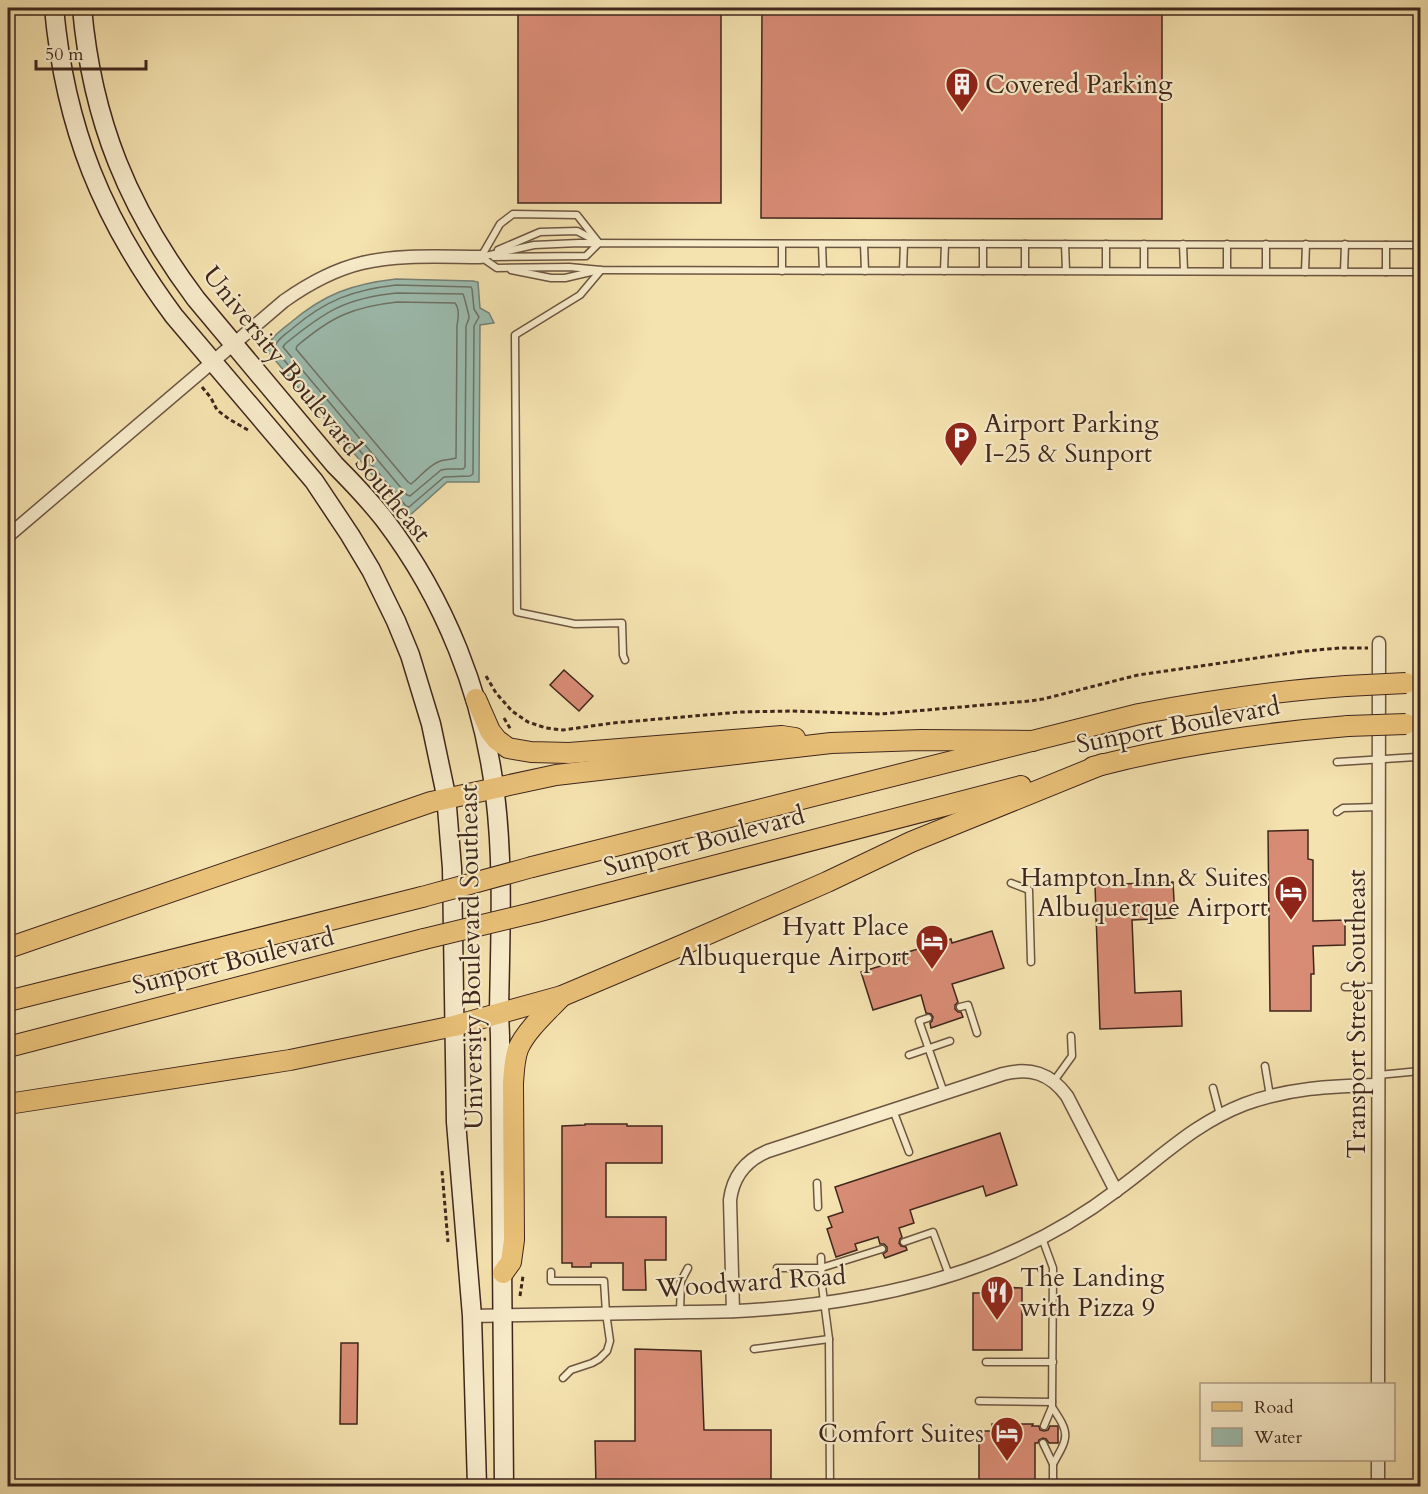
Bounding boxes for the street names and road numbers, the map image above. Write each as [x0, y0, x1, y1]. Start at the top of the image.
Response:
street label: University Boulevard Southeast [195, 259, 439, 549]
street label: Sunport Boulevard [1073, 688, 1283, 762]
street label: University Boulevard Southeast [450, 784, 492, 1130]
street label: Sunport Boulevard [600, 797, 809, 885]
street label: Transport Street Southeast [1339, 869, 1374, 1159]
street label: Sunport Boulevard [128, 919, 338, 1003]
street label: Woodward Road [654, 1258, 847, 1306]

